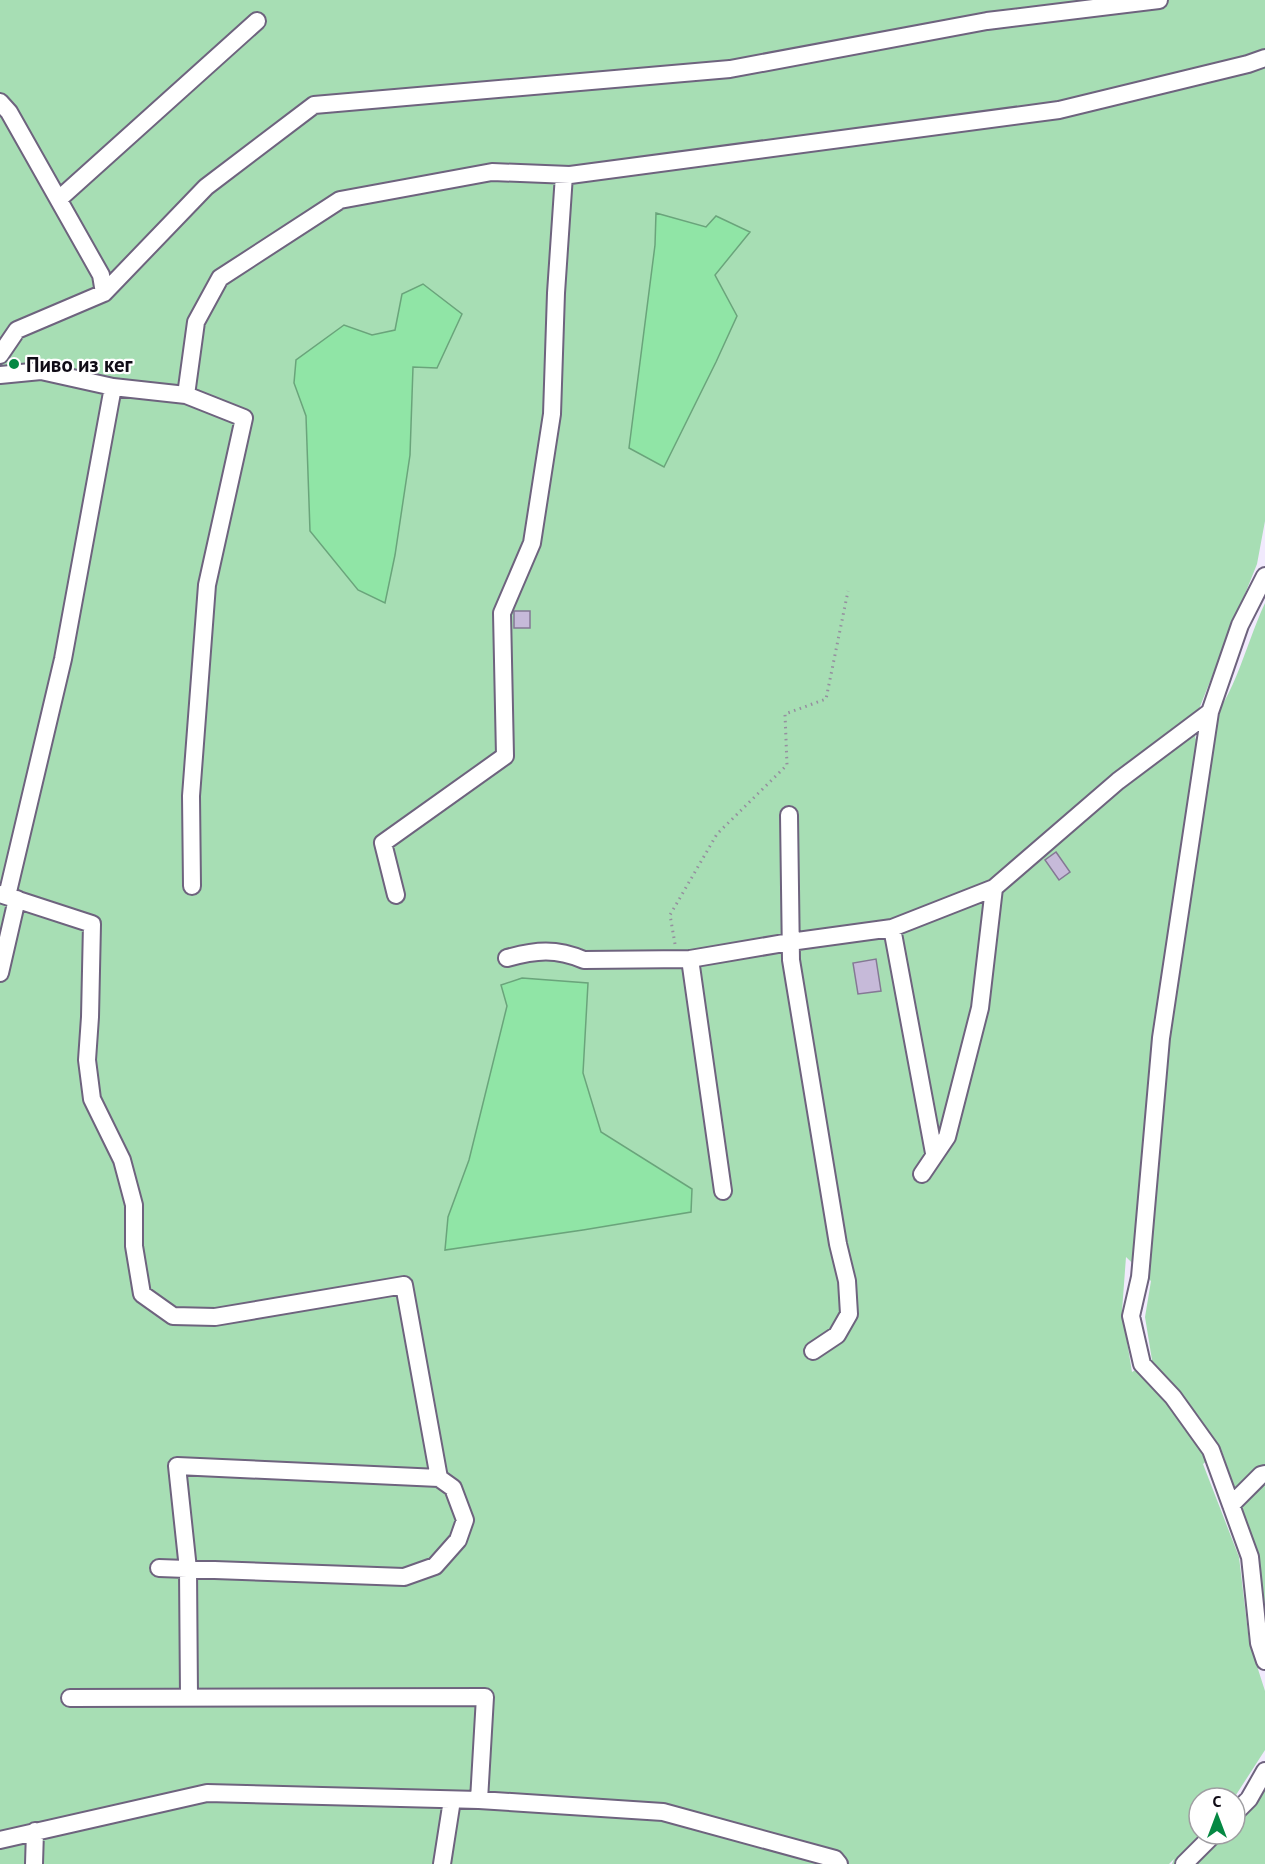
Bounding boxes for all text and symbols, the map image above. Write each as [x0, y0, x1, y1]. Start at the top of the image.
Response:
place label: Пиво из кег [26, 351, 133, 378]
marker: Пиво из кег [7, 357, 21, 371]
north arrow [1187, 1786, 1247, 1846]
text: С [1213, 1791, 1222, 1811]

